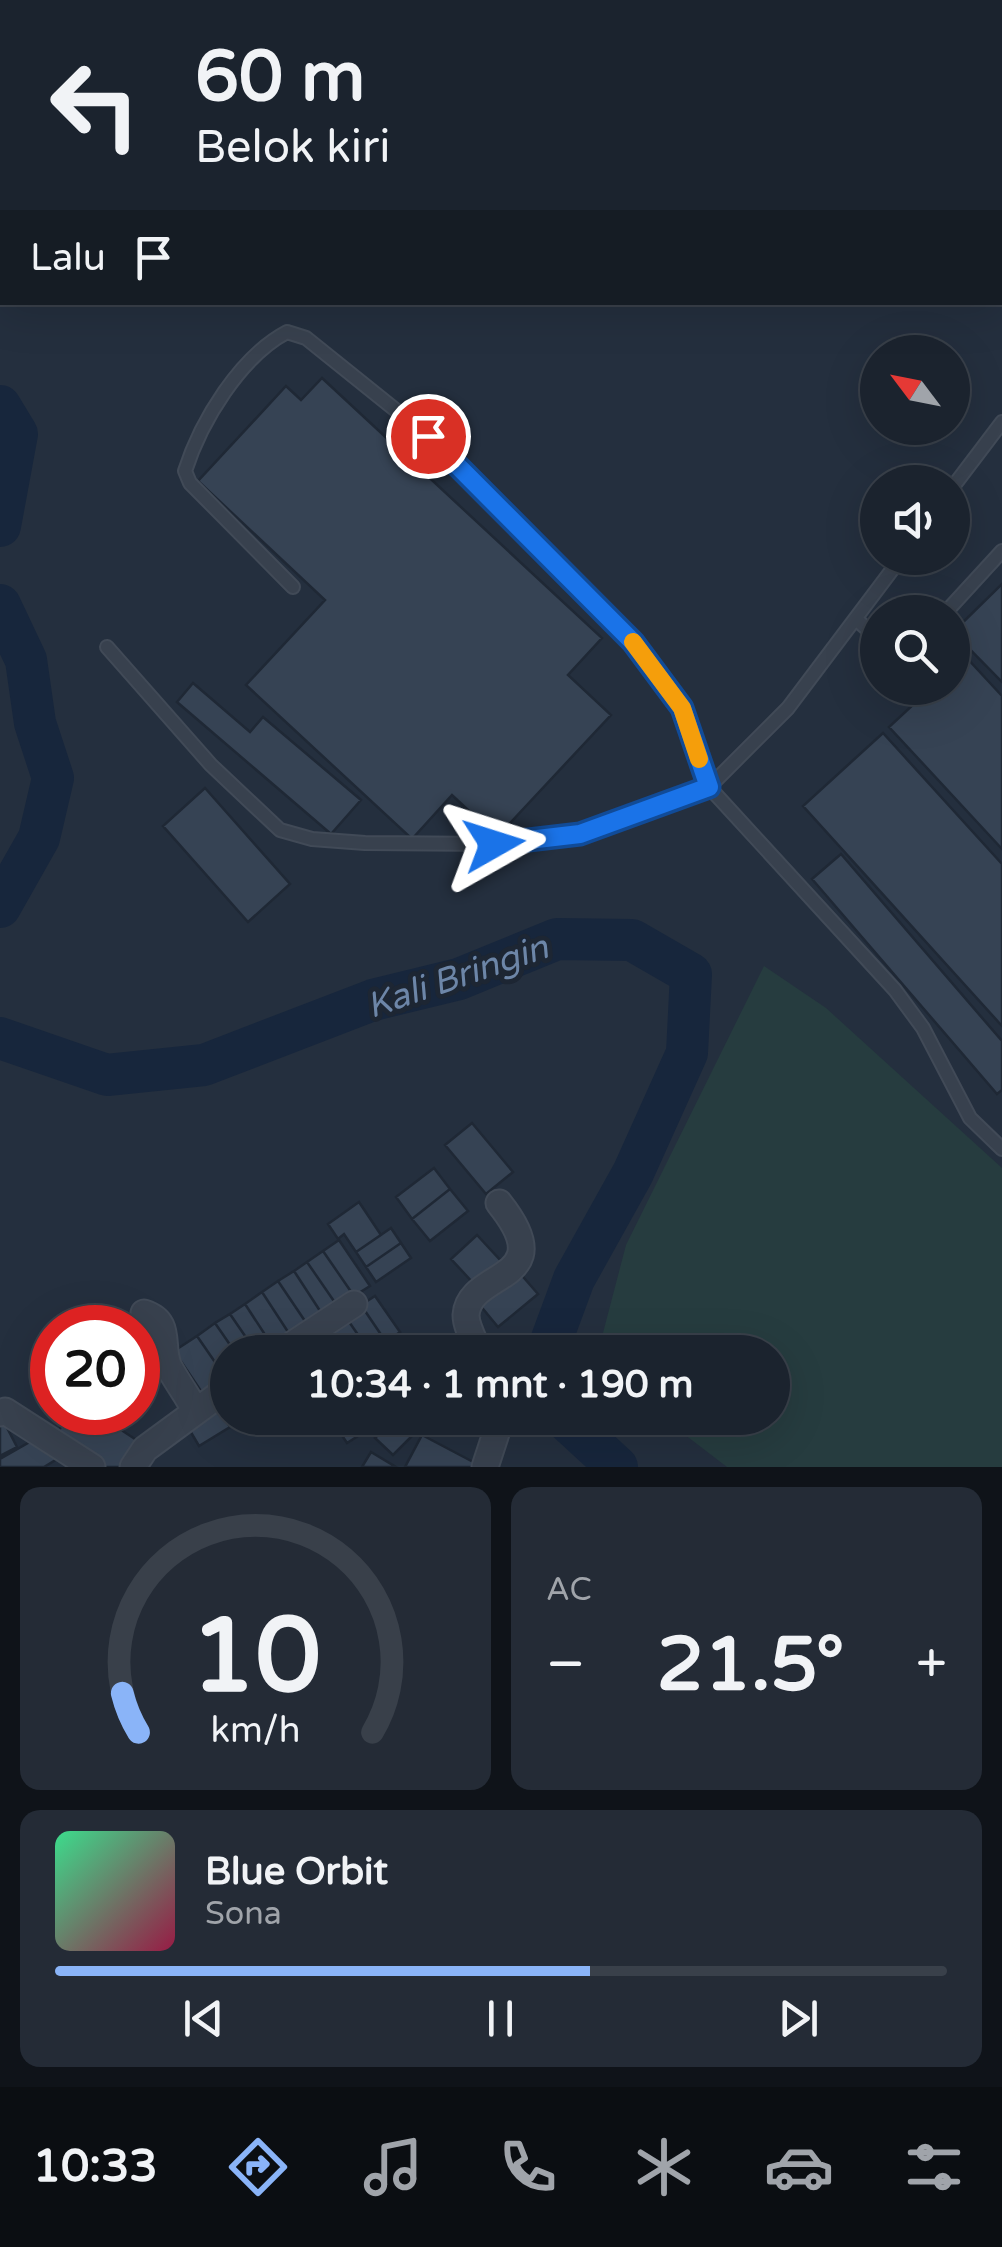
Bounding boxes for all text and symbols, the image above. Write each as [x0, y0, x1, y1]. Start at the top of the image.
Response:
text: 60 m [195, 36, 365, 120]
icon: left [30, 40, 160, 170]
text: Belok kiri [195, 121, 390, 175]
icon: arrive [126, 230, 181, 285]
text: Lalu [30, 235, 106, 281]
north arrow [860, 335, 970, 445]
map controls [860, 335, 970, 705]
pin [386, 394, 471, 479]
icon: arrive [401, 409, 456, 464]
button: sound [860, 465, 970, 575]
button: search [860, 595, 970, 705]
position arrow [442, 792, 546, 896]
water label: Kali Bringin [361, 926, 555, 1028]
speed limit sign: 20 [30, 1305, 160, 1435]
text: 10:34 · 1 mnt · 190 m [307, 1362, 693, 1408]
text: AC [546, 1571, 592, 1609]
text: 10 [190, 1595, 321, 1720]
text: 21.5° [657, 1620, 844, 1710]
text: − [546, 1632, 585, 1698]
text: + [916, 1632, 947, 1698]
text: km/h [211, 1709, 300, 1752]
text: Blue Orbit [205, 1849, 388, 1895]
text: Sona [205, 1895, 282, 1933]
icon: previous [176, 1991, 231, 2046]
icon: pause [473, 1991, 528, 2046]
icon: next [771, 1991, 826, 2046]
icon: directions [223, 2132, 293, 2202]
icon: music [358, 2132, 428, 2202]
icon: phone [493, 2132, 563, 2202]
icon: climate [629, 2132, 699, 2202]
icon: car [764, 2132, 834, 2202]
icon: filters [899, 2132, 969, 2202]
text: 10:33 [33, 2140, 157, 2194]

